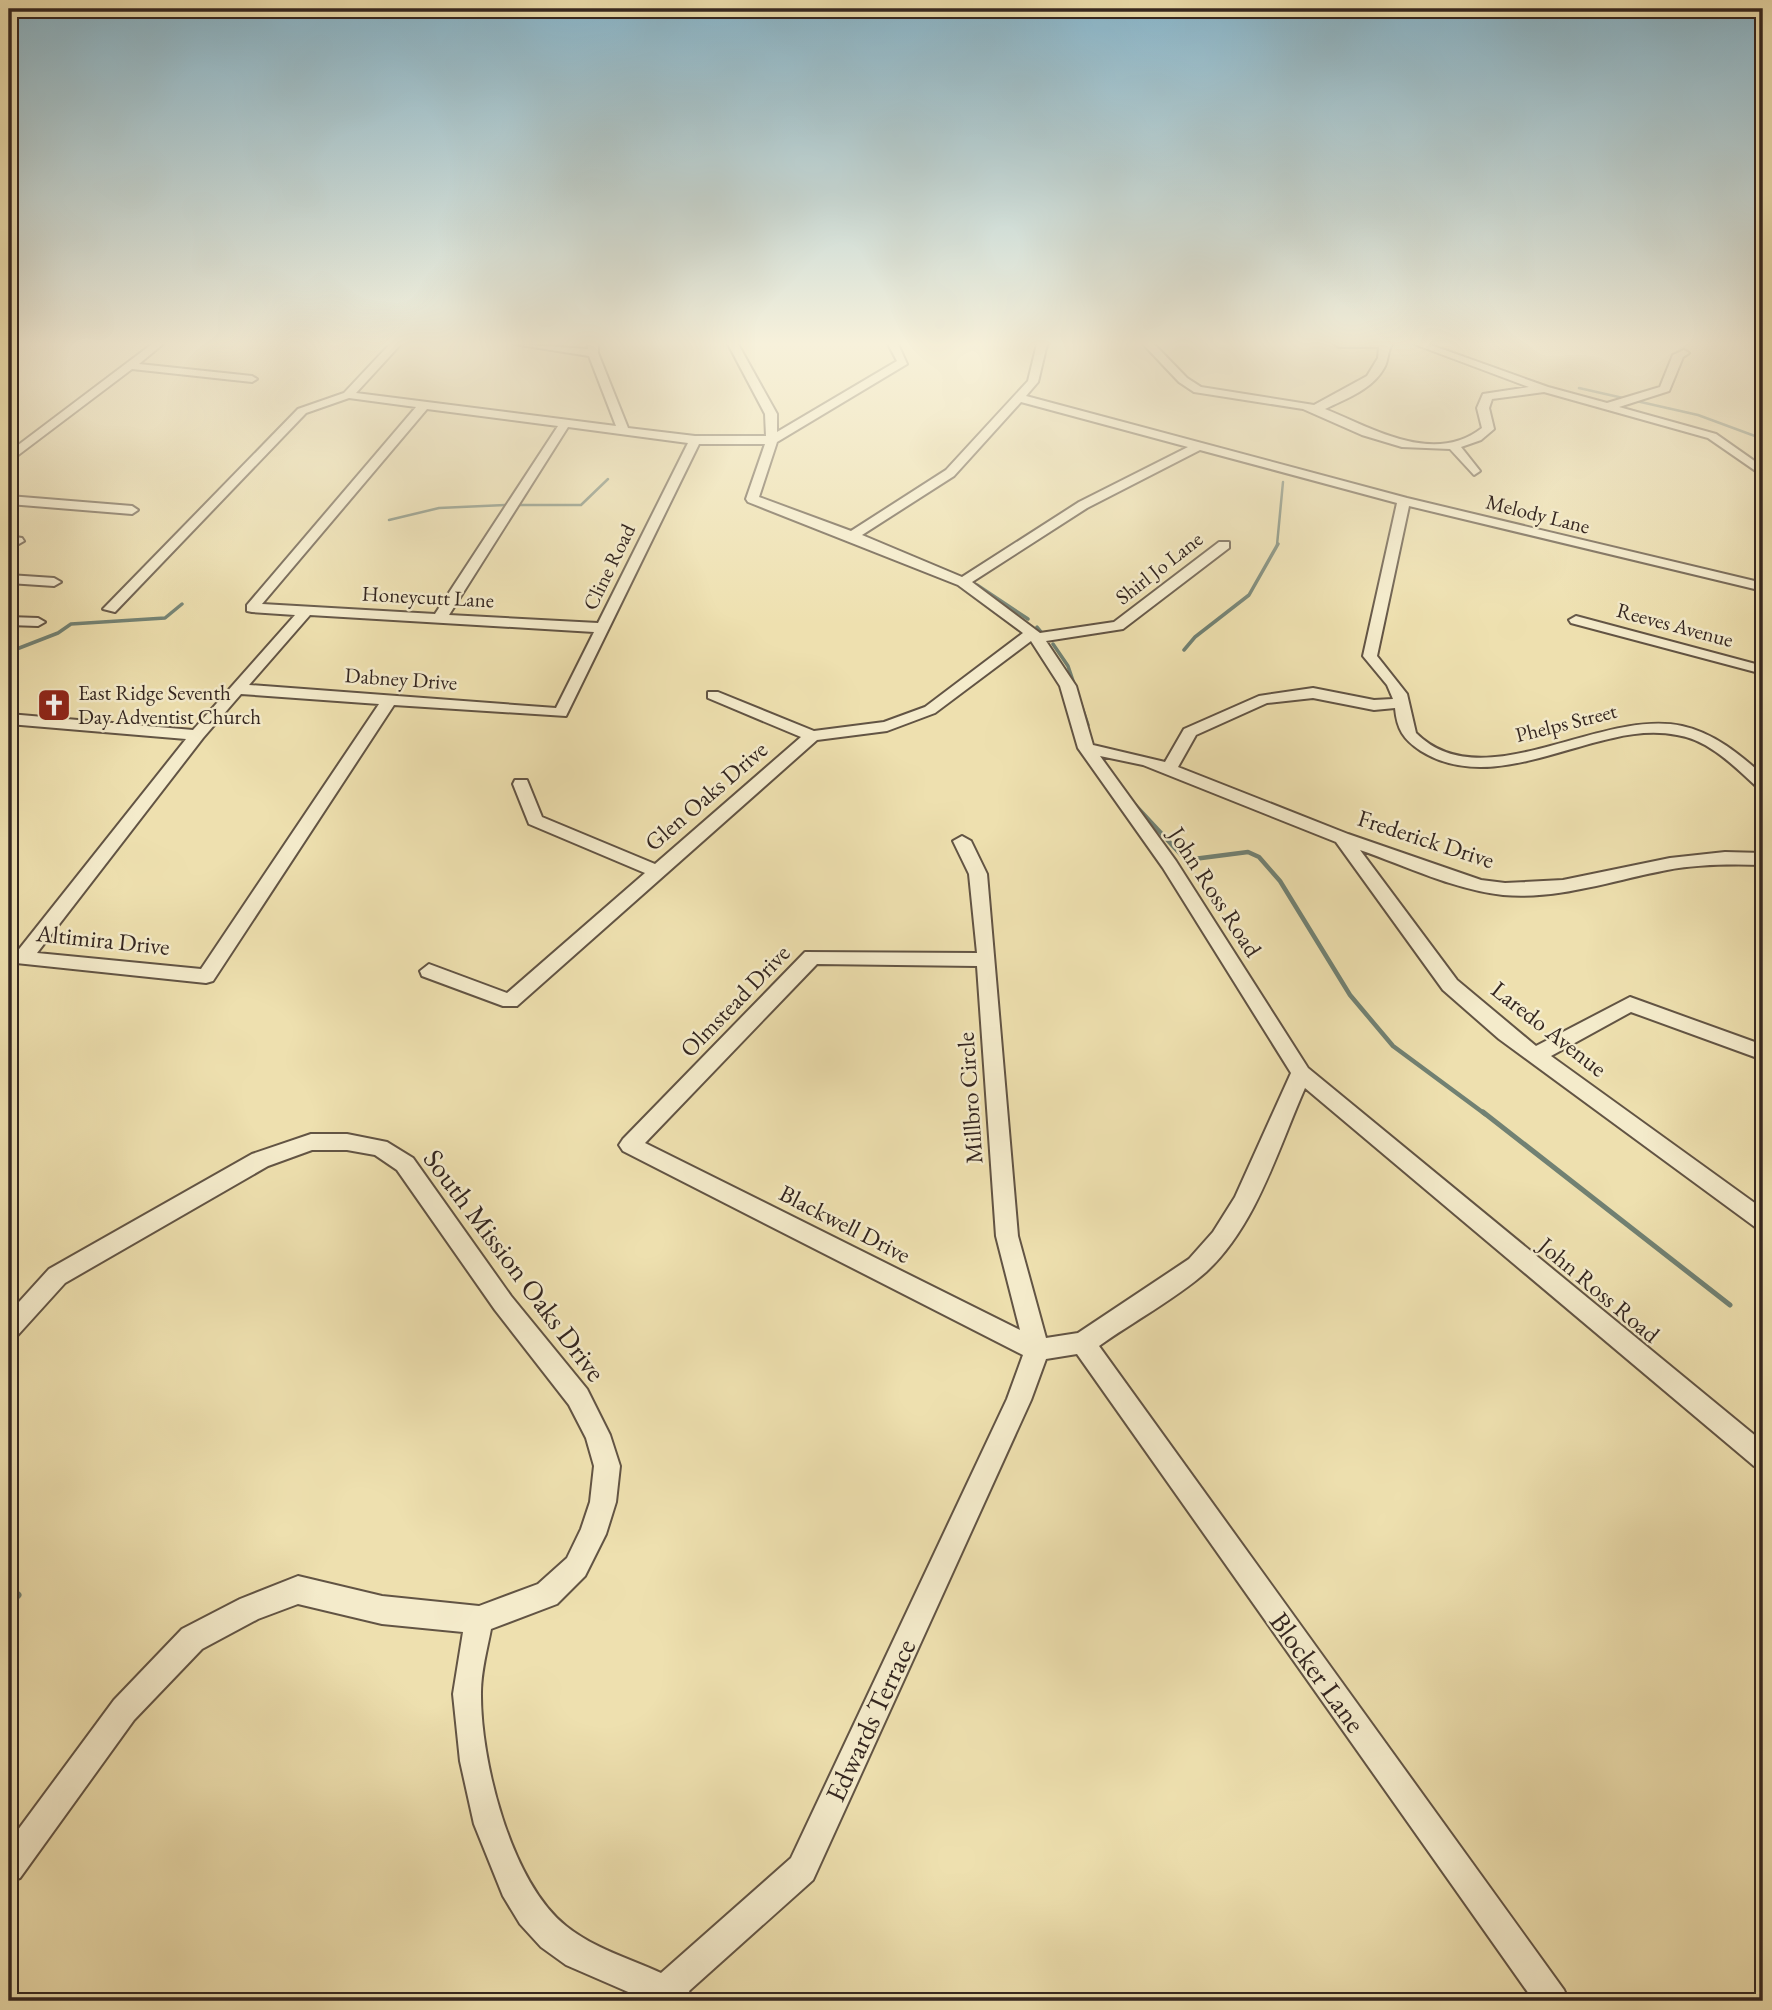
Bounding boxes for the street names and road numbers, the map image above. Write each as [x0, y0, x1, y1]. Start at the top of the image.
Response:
street label: Melody Lane [1483, 488, 1593, 539]
street label: Cline Road [576, 519, 641, 614]
street label: Shirl Jo Lane [1110, 525, 1208, 610]
street label: Honeycutt Lane [361, 580, 495, 613]
street label: Reeves Avenue [1614, 596, 1736, 653]
street label: Dabney Drive [344, 661, 458, 696]
street label: Phelps Street [1512, 697, 1620, 748]
street label: Glen Oaks Drive [638, 734, 774, 858]
street label: Frederick Drive [1354, 802, 1498, 875]
street label: John Ross Road [1161, 819, 1269, 963]
street label: Altimira Drive [34, 917, 171, 962]
street label: Olmstead Drive [673, 938, 796, 1064]
street label: Laredo Avenue [1485, 974, 1613, 1083]
street label: Millbro Circle [949, 1031, 990, 1165]
street label: South Mission Oaks Drive [416, 1142, 614, 1388]
street label: Blackwell Drive [774, 1177, 916, 1270]
street label: John Ross Road [1531, 1229, 1667, 1350]
street label: Blocker Lane [1262, 1605, 1374, 1740]
street label: Edwards Terrace [817, 1633, 923, 1807]

